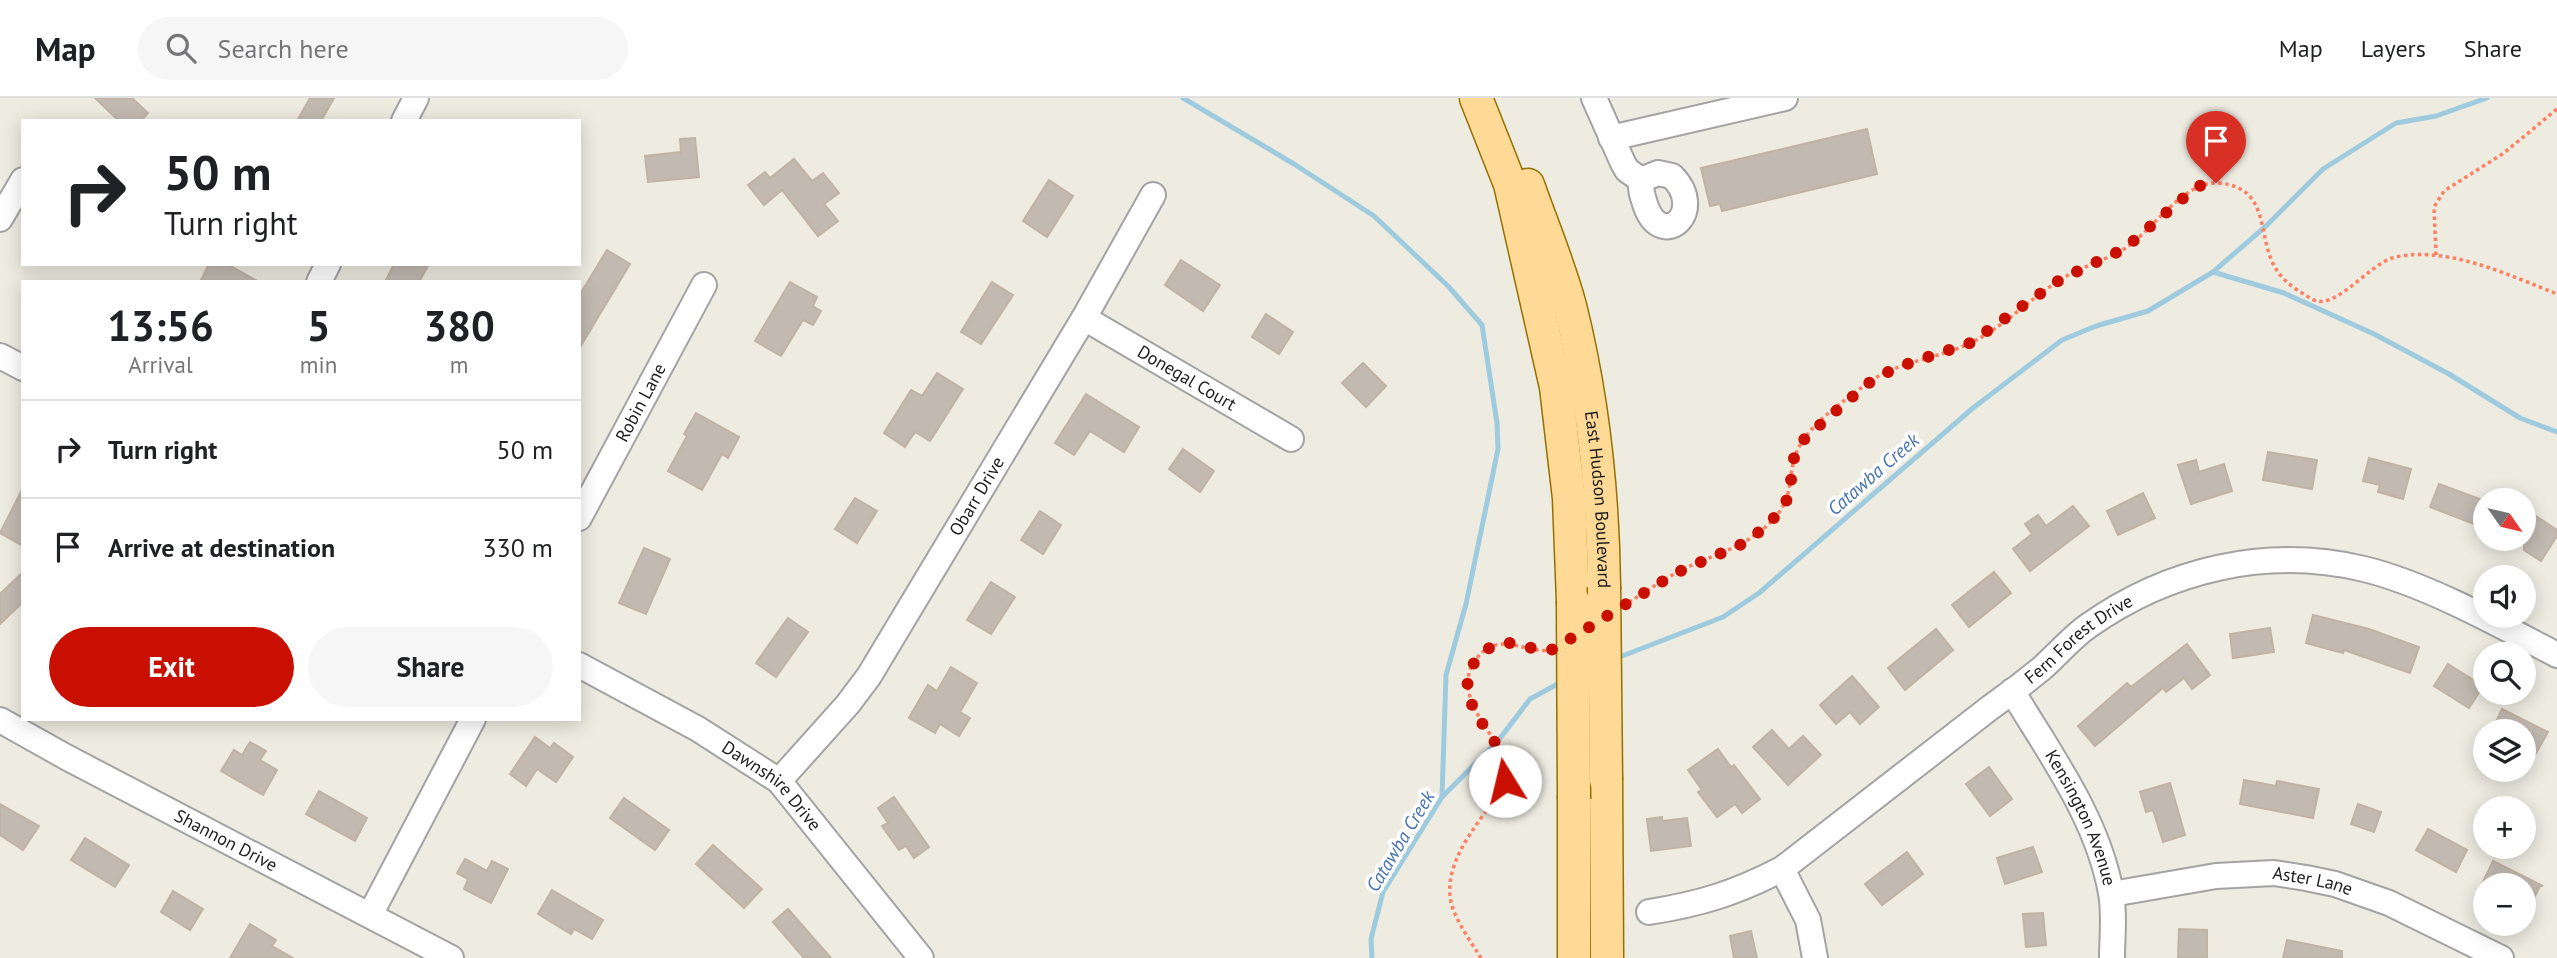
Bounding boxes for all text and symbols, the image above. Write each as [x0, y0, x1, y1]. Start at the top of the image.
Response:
search box [138, 17, 628, 80]
text: Map [35, 27, 96, 70]
icon: search [162, 29, 200, 67]
text: Search here [218, 32, 349, 65]
text: Map [2279, 33, 2323, 64]
text: Layers [2361, 33, 2426, 64]
text: Share [2464, 33, 2522, 64]
pin [2186, 111, 2246, 183]
icon: arrive [2197, 122, 2235, 160]
text: 50 m [164, 140, 271, 204]
icon: right [49, 147, 140, 238]
text: Turn right [164, 202, 298, 244]
text: 13:56 [107, 298, 214, 353]
text: 5 [307, 298, 330, 353]
text: 380 [423, 298, 495, 353]
street label: Donegal Court [1133, 340, 1241, 415]
text: Arrival [128, 350, 193, 379]
text: min [300, 350, 337, 379]
text: m [450, 350, 468, 379]
street label: Robin Lane [610, 359, 671, 446]
street label: East Hudson Boulevard [1580, 409, 1616, 588]
water label: Catawba Creek [1822, 427, 1925, 520]
icon: right [49, 430, 87, 468]
text: Turn right [108, 433, 217, 466]
text: 50 m [497, 433, 553, 466]
street label: Obarr Drive [944, 452, 1009, 540]
north arrow [2473, 488, 2536, 551]
map controls [2473, 488, 2536, 936]
icon: arrive [49, 528, 87, 566]
text: Arrive at destination [108, 531, 335, 564]
text: 330 m [482, 531, 553, 564]
button: sound [2473, 565, 2536, 628]
street label: Fern Forest Drive [2020, 589, 2136, 689]
button: Exit [49, 627, 294, 707]
button: Share [308, 627, 553, 707]
button: search [2473, 642, 2536, 705]
button: layers [2473, 719, 2536, 782]
street label: Dawnshire Drive [718, 735, 826, 835]
position arrow [1468, 744, 1542, 818]
street label: Kensington Avenue [2040, 745, 2121, 888]
water label: Catawba Creek [1361, 785, 1440, 896]
button: + [2473, 796, 2536, 859]
street label: Shannon Drive [171, 804, 281, 876]
street label: Aster Lane [2271, 861, 2356, 900]
button: − [2473, 873, 2536, 936]

